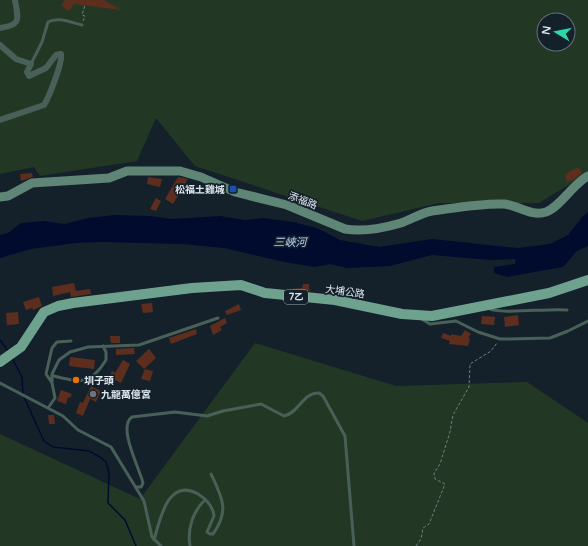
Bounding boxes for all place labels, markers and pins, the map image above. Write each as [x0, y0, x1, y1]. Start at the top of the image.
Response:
place label: 松福土雞城 [175, 184, 225, 196]
marker: 松福土雞城 [228, 184, 238, 194]
marker: 圳子頭 [71, 375, 81, 385]
place label: 圳子頭 [84, 375, 114, 387]
marker: 九龍萬億宮 [88, 389, 98, 399]
place label: 九龍萬億宮 [101, 389, 151, 401]

